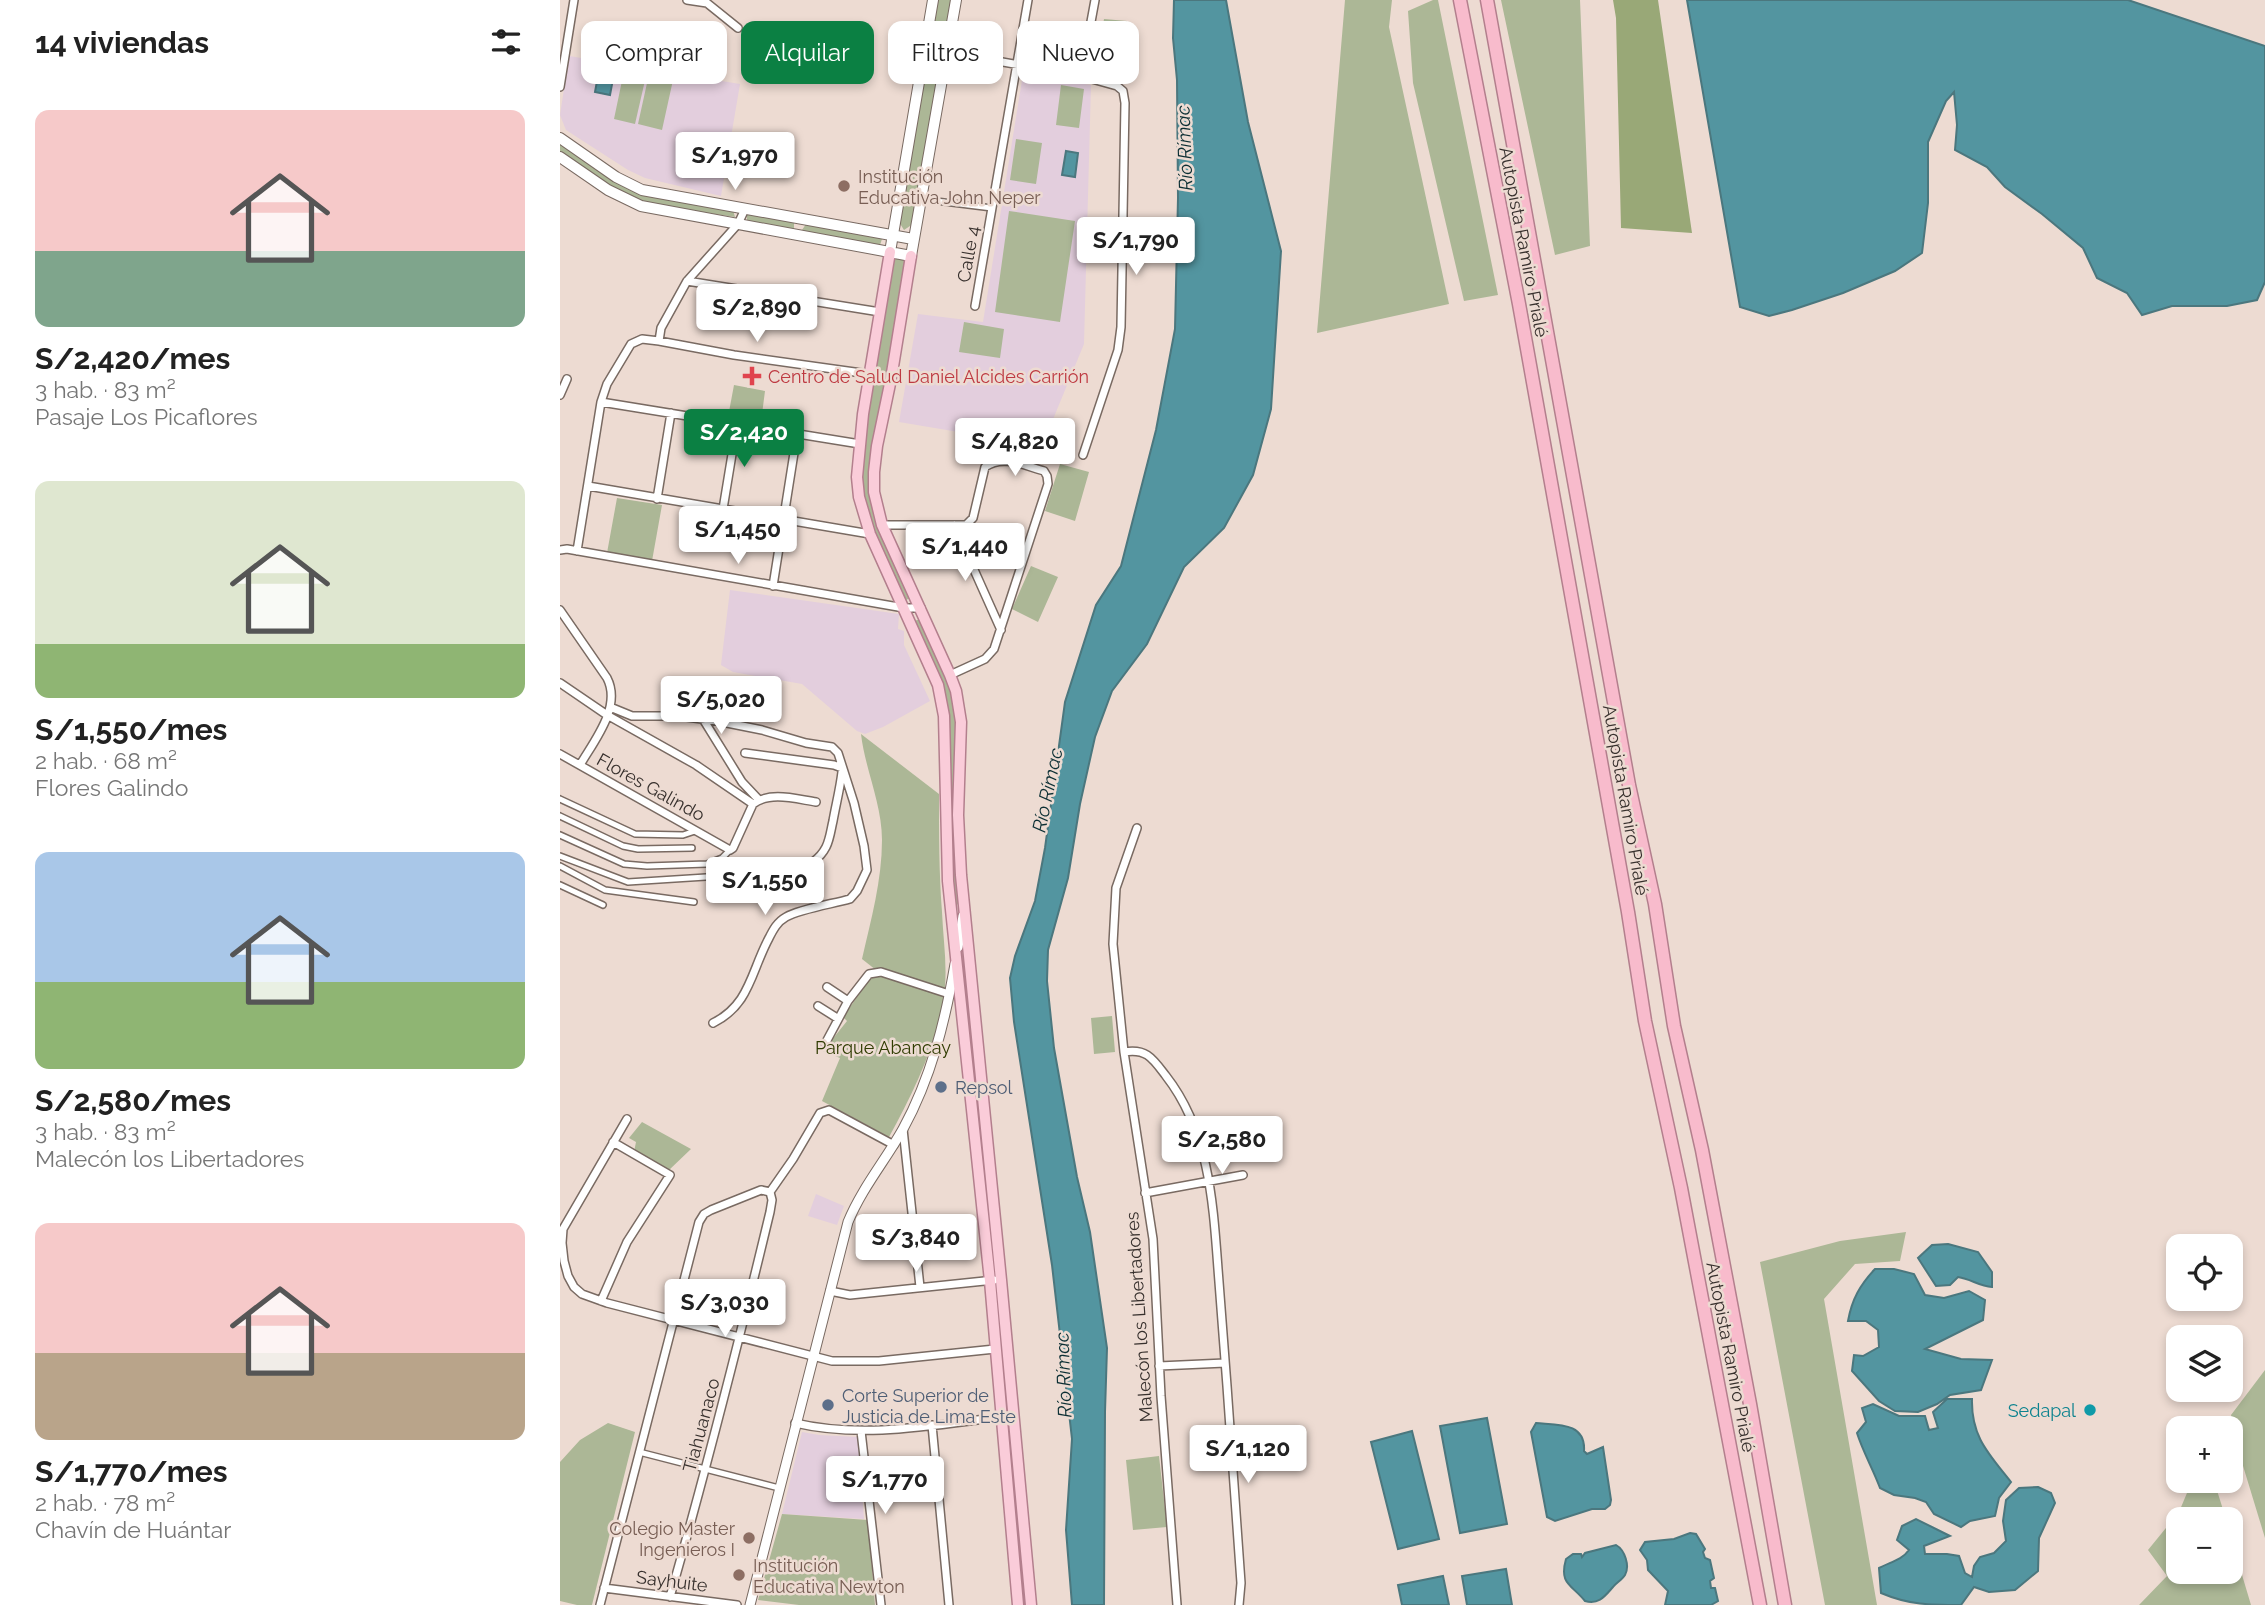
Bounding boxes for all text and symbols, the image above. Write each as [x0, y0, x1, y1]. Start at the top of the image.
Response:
chip: Comprar [581, 21, 727, 84]
chip: Alquilar [741, 21, 874, 84]
chip: Filtros [888, 21, 1003, 84]
chip: Nuevo [1017, 21, 1139, 84]
icon: filters [487, 23, 525, 61]
text: 14 viviendas [35, 25, 209, 60]
water label: Río Rímac [1172, 105, 1196, 191]
pin: S/1,970 [670, 132, 800, 192]
text: S/1,970 [692, 141, 778, 168]
street label: Autopista Ramiro Prialé [1495, 145, 1553, 339]
icon: home [217, 155, 343, 281]
place label: Institución Educativa John Neper [858, 166, 1041, 208]
marker: Institución Educativa John Neper [836, 178, 852, 194]
pin: S/1,790 [1071, 218, 1201, 277]
street label: Calle 4 [953, 224, 983, 284]
text: S/1,790 [1093, 226, 1179, 253]
pin: S/2,890 [692, 284, 822, 344]
text: S/2,890 [712, 293, 802, 320]
text: S/2,420/mes [35, 341, 230, 376]
marker: Centro de Salud Daniel Alcides Carrión [742, 366, 762, 386]
place label: Centro de Salud Daniel Alcides Carrión [768, 366, 1089, 387]
text: 3 hab. · 83 m² [35, 376, 176, 403]
text: Pasaje Los Picaflores [35, 403, 258, 430]
pin: S/2,420 [679, 410, 809, 469]
text: S/2,420 [700, 418, 788, 445]
pin: S/4,820 [950, 419, 1080, 478]
text: S/4,820 [971, 427, 1059, 454]
pin: S/1,450 [673, 506, 803, 566]
text: S/1,450 [695, 515, 781, 542]
pin: S/1,440 [900, 524, 1030, 583]
icon: home [217, 526, 343, 652]
text: S/1,440 [922, 532, 1008, 559]
pin: S/5,020 [656, 676, 786, 736]
text: S/5,020 [677, 685, 765, 712]
street label: Autopista Ramiro Prialé [1599, 703, 1653, 897]
text: S/1,550/mes [35, 712, 227, 747]
water label: Río Rímac [1027, 746, 1067, 834]
text: 2 hab. · 68 m² [35, 747, 177, 774]
street label: Flores Galindo [593, 749, 709, 825]
text: Flores Galindo [35, 774, 188, 801]
pin: S/1,550 [700, 858, 830, 917]
text: S/1,550 [722, 866, 808, 893]
icon: home [217, 897, 343, 1023]
park label: Parque Abancay [815, 1037, 951, 1058]
place label: Repsol [955, 1077, 1013, 1098]
marker: Repsol [933, 1079, 949, 1095]
text: S/2,580/mes [35, 1083, 231, 1118]
pin: S/2,580 [1157, 1116, 1287, 1176]
text: 3 hab. · 83 m² [35, 1118, 176, 1145]
text: S/2,580 [1178, 1125, 1266, 1152]
text: Malecón los Libertadores [35, 1145, 304, 1172]
street label: Malecón los Libertadores [1121, 1211, 1157, 1423]
pin: S/3,840 [851, 1214, 981, 1274]
text: S/3,840 [872, 1223, 960, 1250]
map controls [2166, 1234, 2243, 1584]
button: locate [2166, 1234, 2243, 1311]
street label: Autopista Ramiro Prialé [1702, 1260, 1760, 1454]
icon: home [217, 1268, 343, 1394]
pin: S/3,030 [660, 1280, 790, 1339]
text: S/3,030 [681, 1288, 769, 1315]
button: layers [2166, 1325, 2243, 1402]
water label: Río Rímac [1051, 1332, 1075, 1418]
street label: Tiahuanaco [678, 1375, 724, 1474]
place label: Corte Superior de Justicia de Lima Este [842, 1385, 1016, 1427]
marker: Corte Superior de Justicia de Lima Este [820, 1397, 836, 1413]
place label: Sedapal [2008, 1400, 2076, 1421]
marker: Sedapal [2082, 1402, 2098, 1418]
button: + [2166, 1416, 2243, 1493]
pin: S/1,120 [1183, 1426, 1313, 1485]
text: S/1,120 [1206, 1434, 1290, 1461]
text: S/1,770/mes [35, 1454, 227, 1489]
pin: S/1,770 [820, 1456, 950, 1516]
text: S/1,770 [842, 1465, 928, 1492]
text: 2 hab. · 78 m² [35, 1489, 175, 1516]
button: − [2166, 1507, 2243, 1584]
text: Chavín de Huántar [35, 1516, 231, 1543]
place label: Colegio Master Ingenieros I [609, 1518, 736, 1560]
marker: Colegio Master Ingenieros I [741, 1530, 757, 1546]
place label: Institución Educativa Newton [753, 1555, 905, 1597]
street label: Sayhuite [635, 1566, 709, 1596]
marker: Institución Educativa Newton [731, 1567, 747, 1583]

